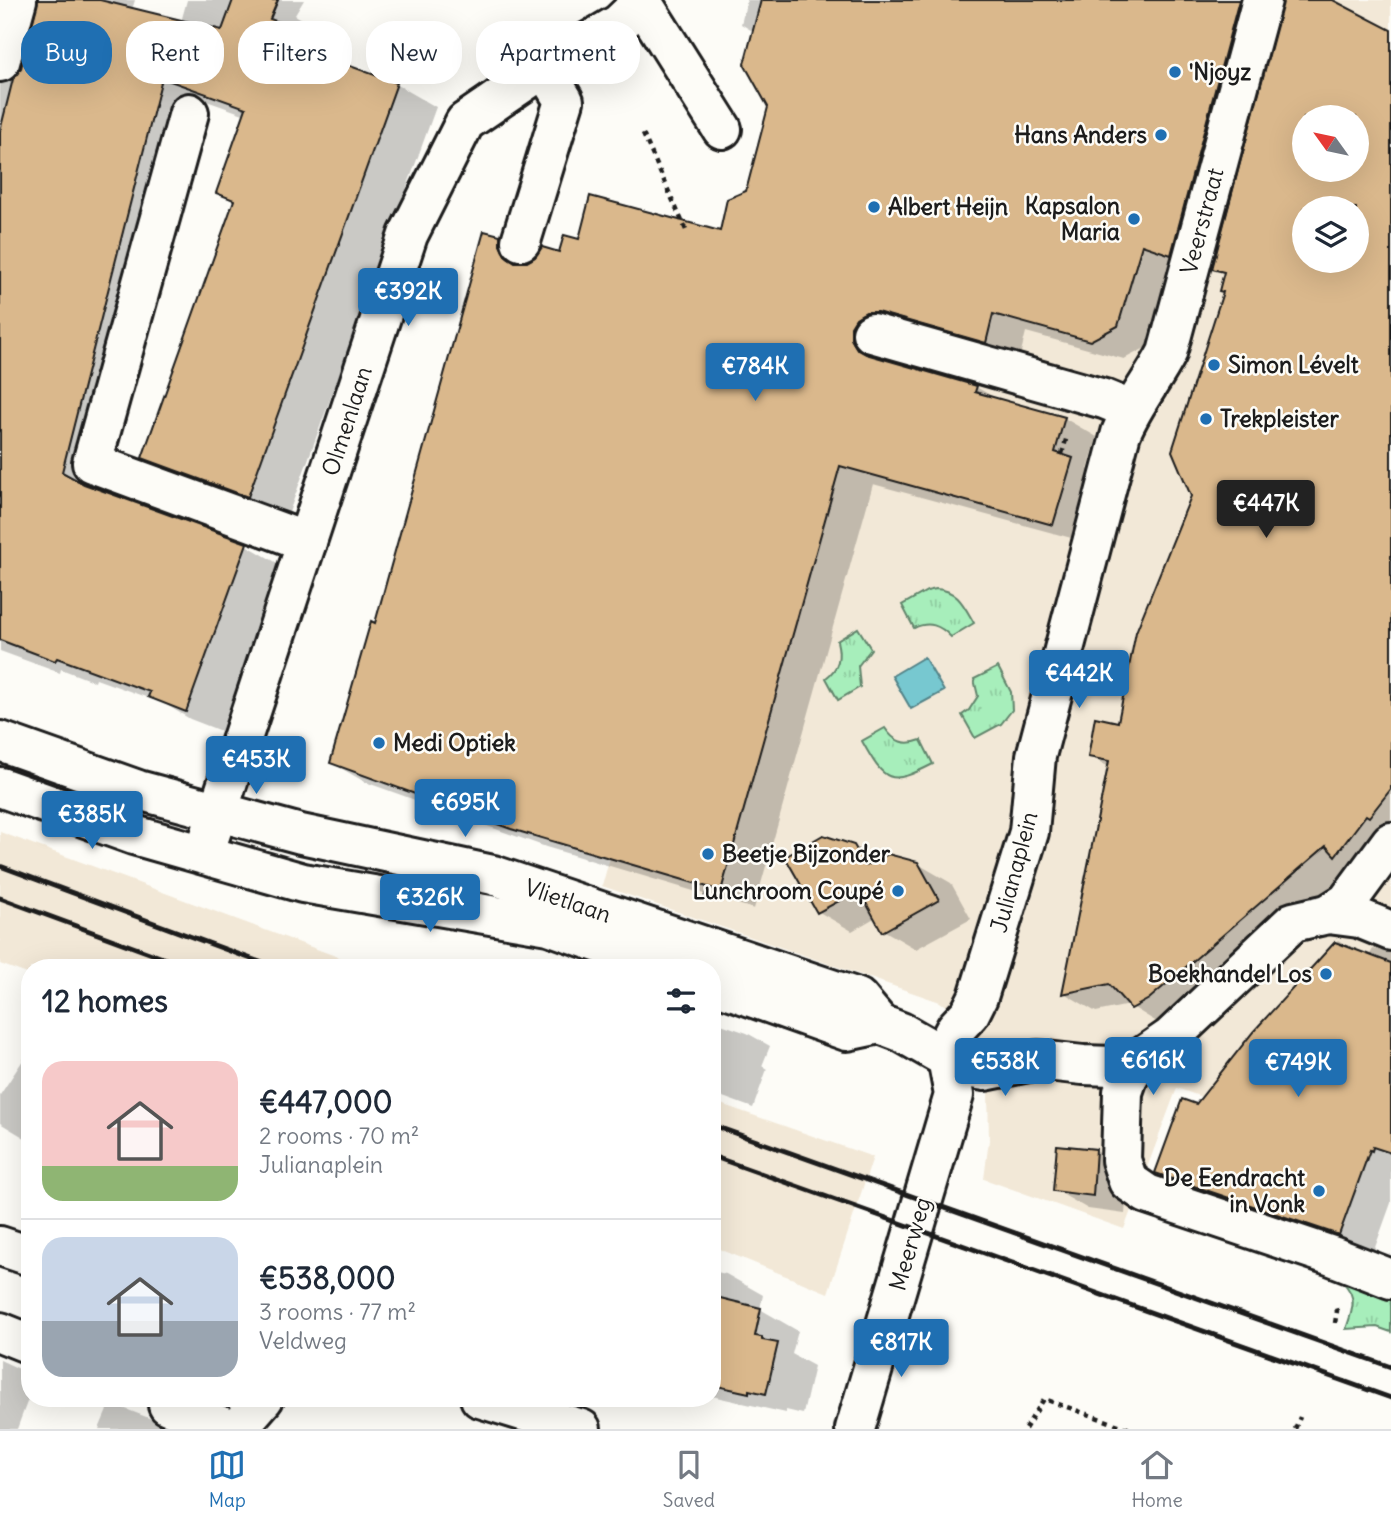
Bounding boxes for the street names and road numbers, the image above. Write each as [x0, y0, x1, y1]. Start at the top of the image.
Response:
street label: Veerstraat [1173, 164, 1230, 277]
street label: Olmenlaan [315, 362, 378, 479]
street label: Julianaplein [983, 808, 1044, 936]
street label: Vlietlaan [521, 872, 615, 929]
street label: Meerweg [882, 1194, 937, 1294]

